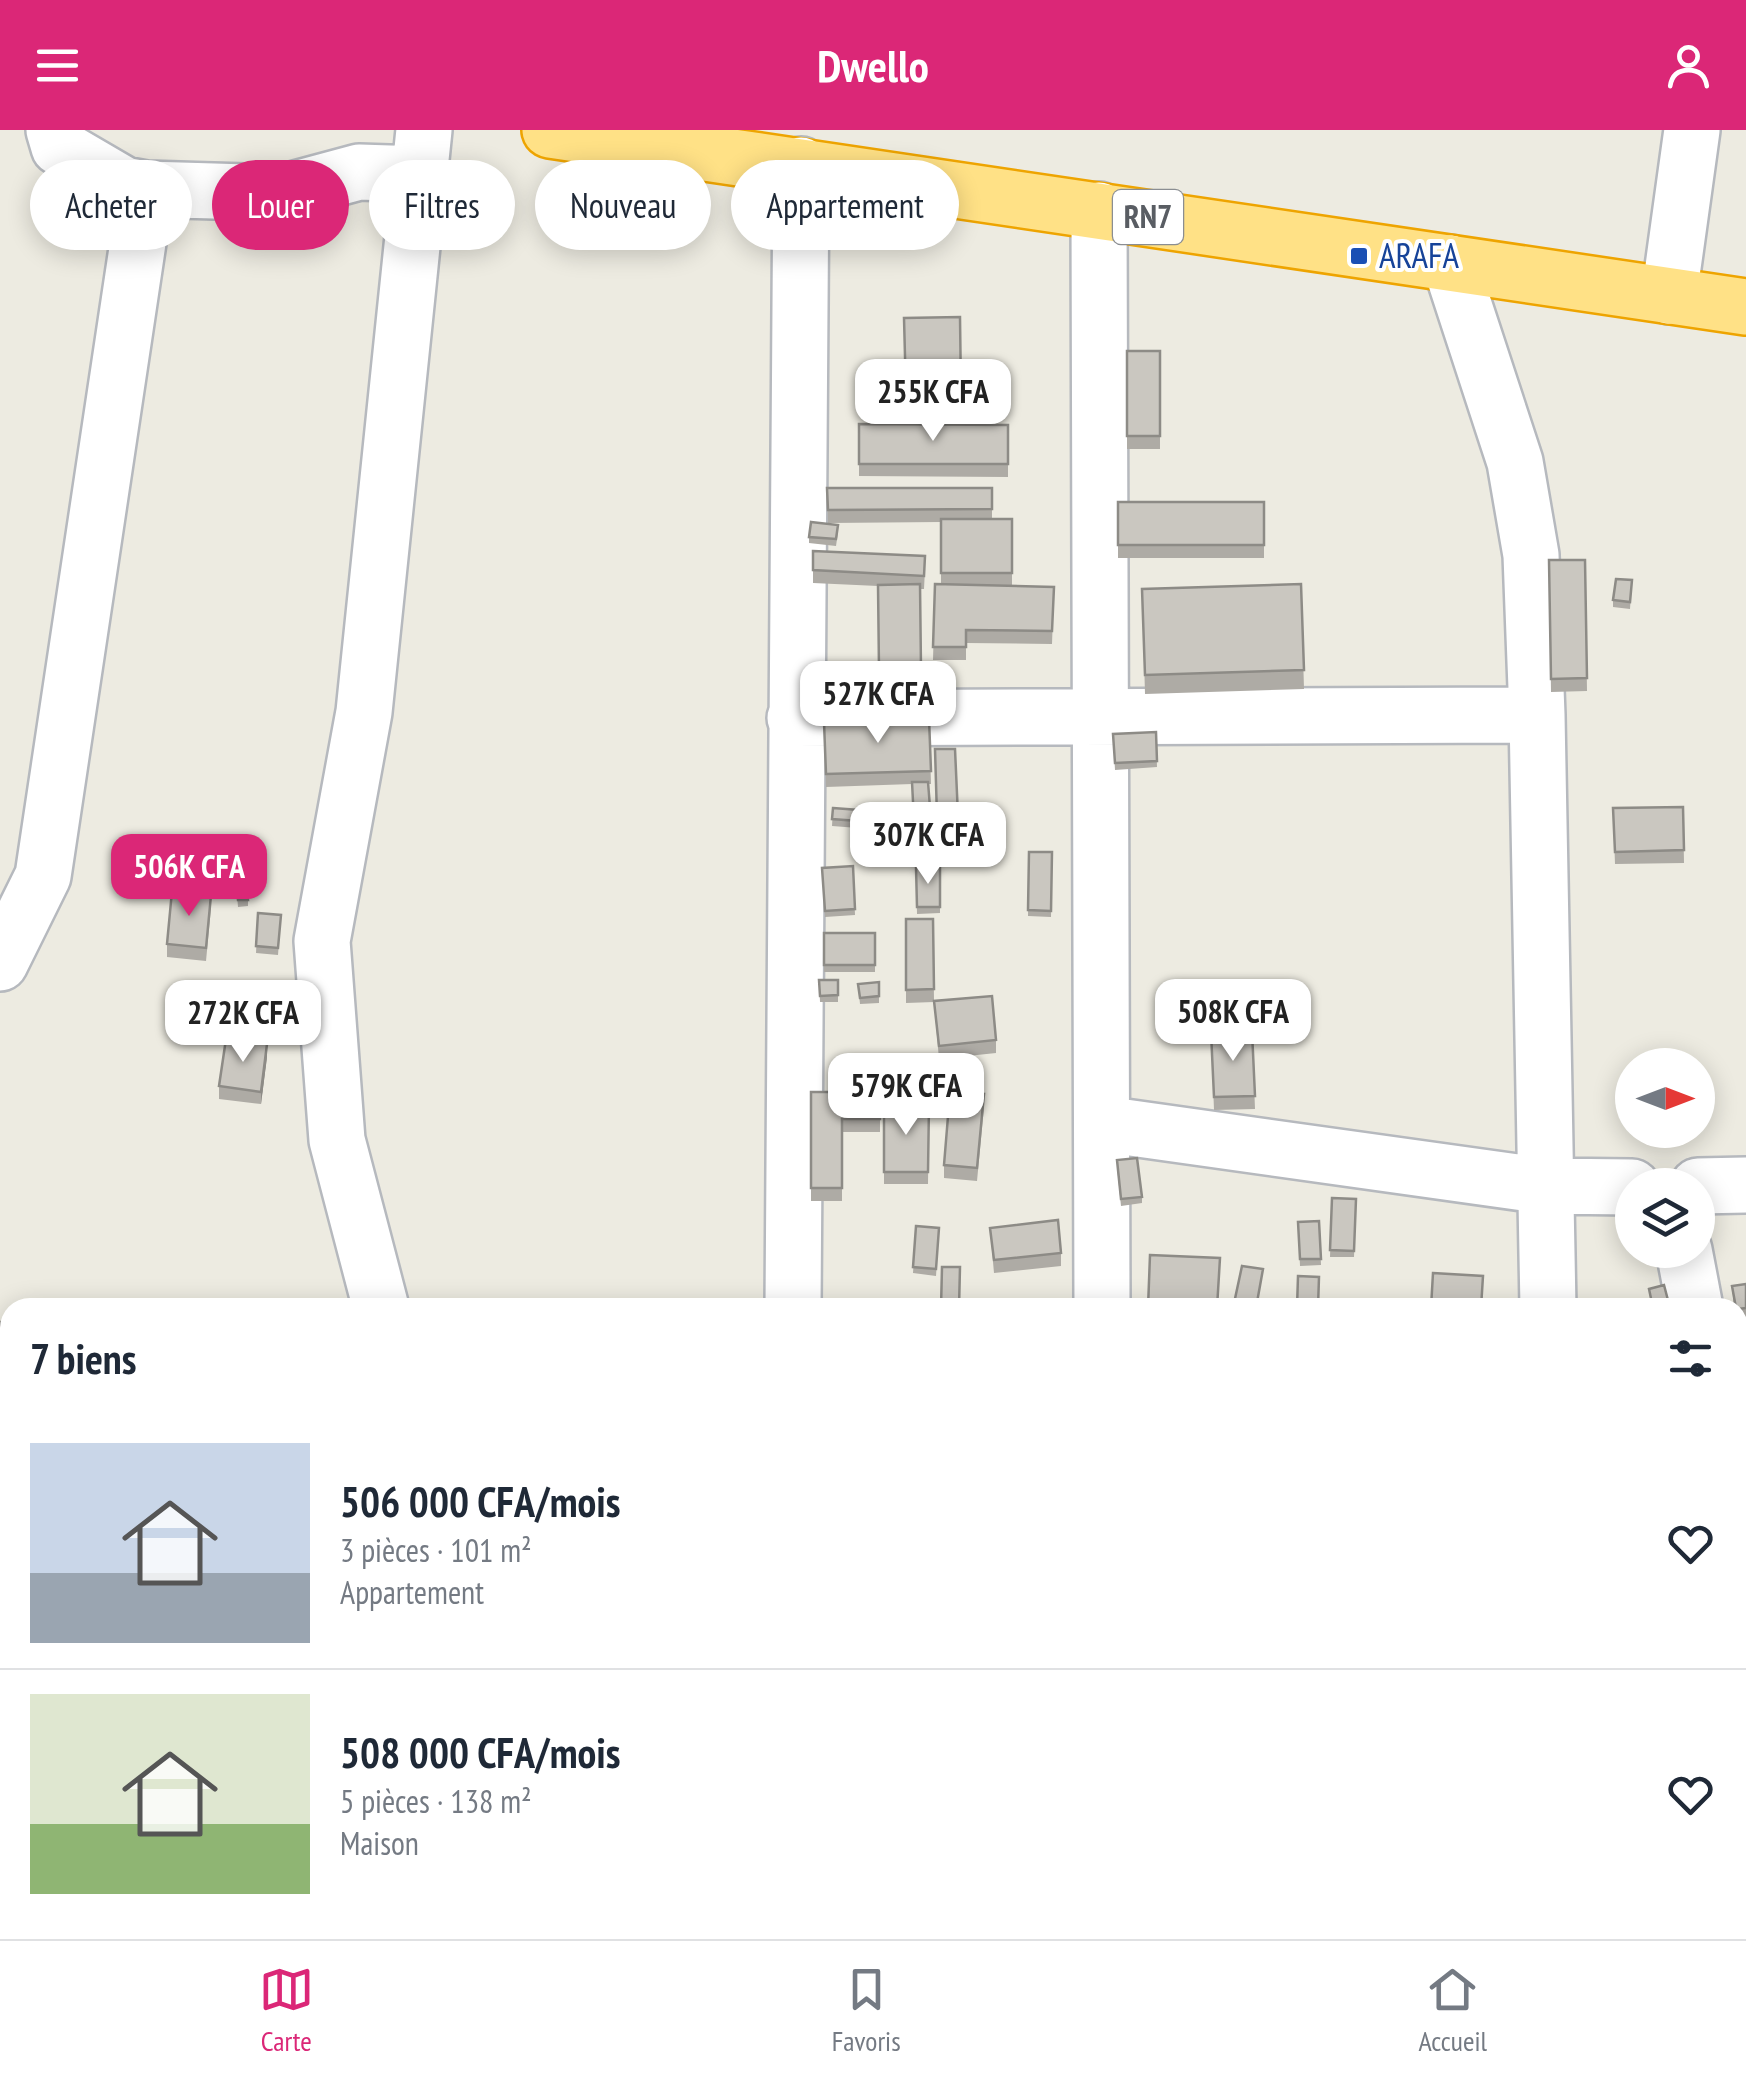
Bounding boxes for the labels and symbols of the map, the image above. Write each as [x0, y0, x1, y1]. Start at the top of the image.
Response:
road number: RN7 [1113, 190, 1183, 244]
place label: ARAFA [1379, 232, 1460, 278]
marker: ARAFA [1348, 245, 1370, 267]
pin: 255K CFA [830, 359, 1036, 444]
pin: 527K CFA [775, 661, 981, 746]
pin: 307K CFA [825, 802, 1031, 887]
pin: 506K CFA [86, 834, 292, 919]
pin: 508K CFA [1130, 979, 1336, 1064]
pin: 272K CFA [140, 980, 346, 1065]
north arrow [1615, 1048, 1715, 1148]
pin: 579K CFA [803, 1053, 1009, 1138]

